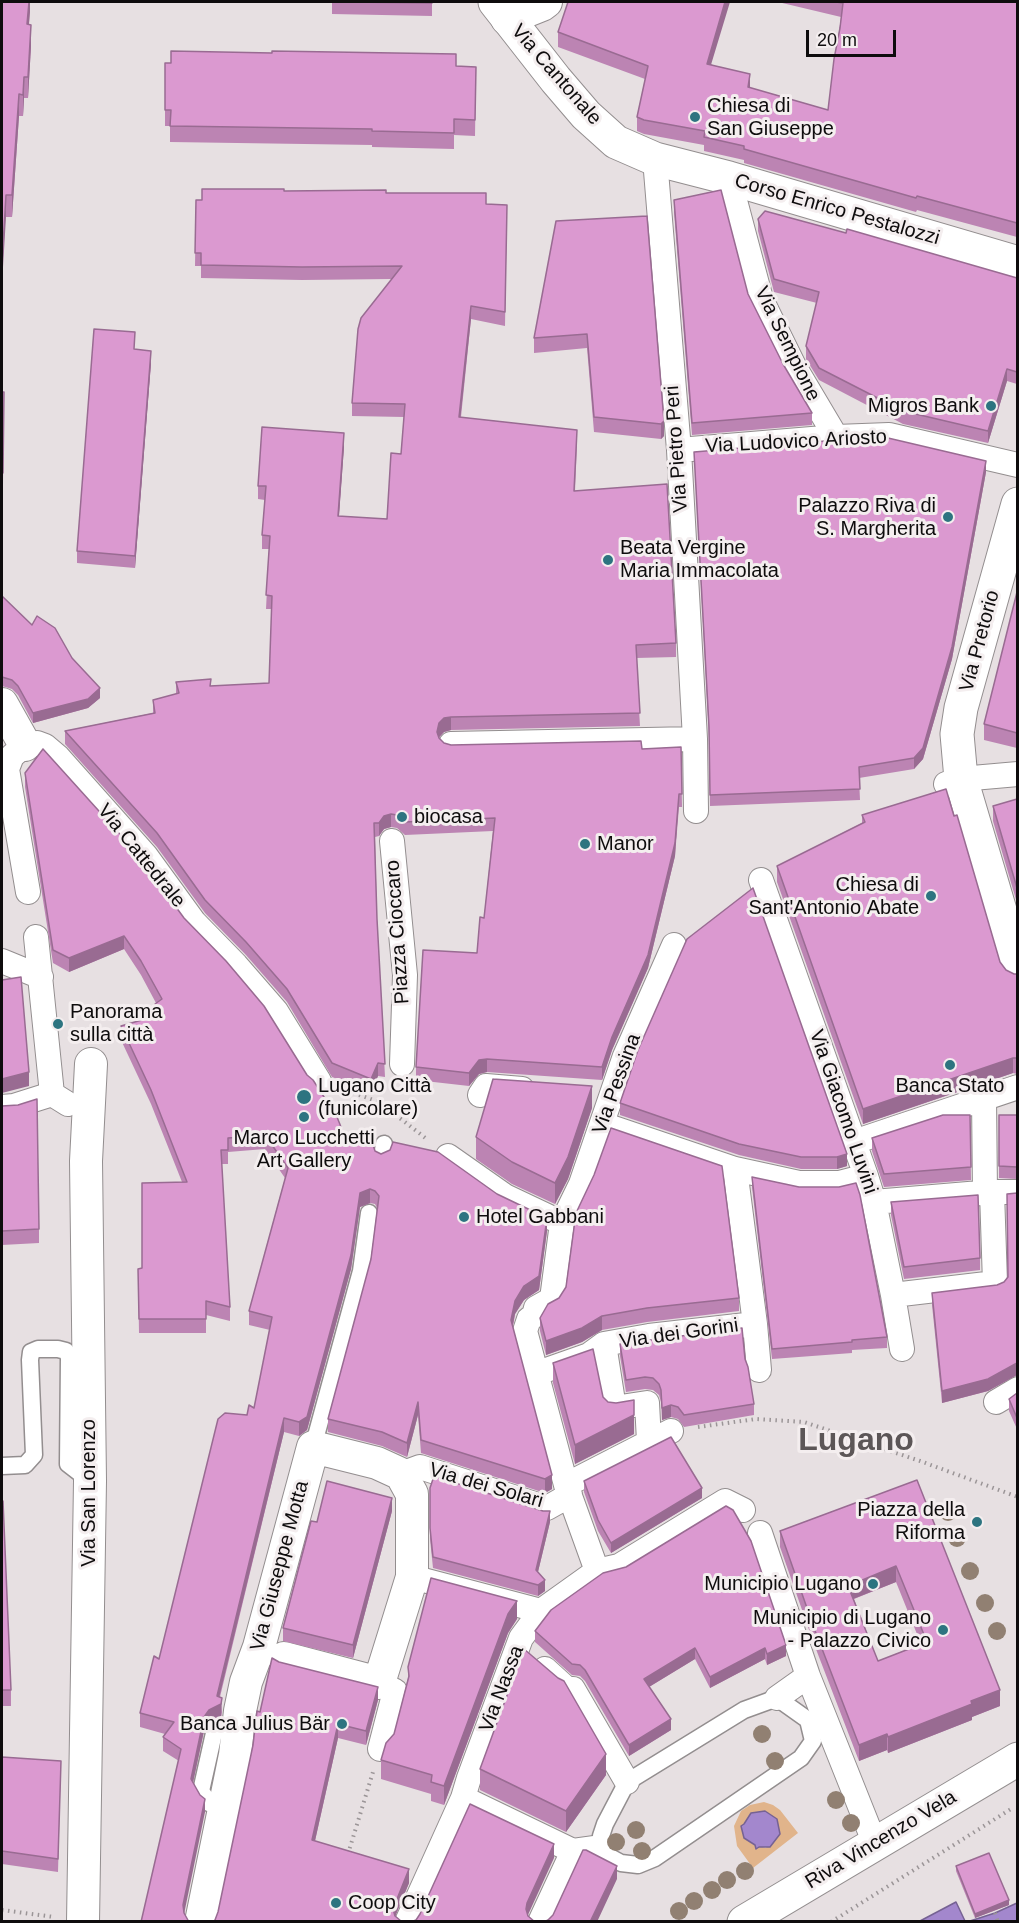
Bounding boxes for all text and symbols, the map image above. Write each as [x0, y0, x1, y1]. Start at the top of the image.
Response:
scale bar [809, 18, 899, 56]
street label: Via Cantonale [506, 20, 606, 130]
text: 20 m [817, 30, 857, 50]
place label: Chiesa di San Giuseppe [707, 94, 834, 141]
marker: Chiesa di San Giuseppe [688, 110, 702, 124]
street label: Corso Enrico Pestalozzi [732, 169, 942, 251]
street label: Via Sempione [749, 283, 825, 405]
street label: Via Pietro Peri [661, 385, 693, 513]
place label: Migros Bank [868, 394, 979, 418]
marker: Migros Bank [984, 399, 998, 413]
street label: Via Ludovico Ariosto [705, 425, 887, 459]
place label: Palazzo Riva di S. Margherita [798, 494, 936, 541]
marker: Palazzo Riva di S. Margherita [941, 510, 955, 524]
place label: Beata Vergine Maria Immacolata [620, 536, 779, 583]
marker: Beata Vergine Maria Immacolata [601, 553, 615, 567]
street label: Via Pretorio [955, 588, 1005, 694]
street label: Via Cattedrale [92, 799, 190, 913]
place label: biocasa [414, 805, 483, 829]
marker: biocasa [395, 810, 409, 824]
place label: Manor [597, 832, 654, 856]
marker: Manor [578, 837, 592, 851]
street label: Piazza Cioccaro [381, 859, 415, 1005]
place label: Chiesa di Sant'Antonio Abate [748, 873, 919, 920]
marker: Chiesa di Sant'Antonio Abate [924, 889, 938, 903]
place label: Panorama sulla città [70, 1000, 162, 1047]
marker: Panorama sulla città [51, 1017, 65, 1031]
street label: Via Giacomo Luvini [804, 1027, 882, 1197]
street label: Via Pessina [588, 1030, 646, 1138]
marker: Banca Stato [943, 1058, 957, 1072]
place label: Lugano Città (funicolare) [318, 1074, 431, 1121]
place label: Banca Stato [896, 1074, 1004, 1098]
marker: Lugano Città (funicolare) [295, 1088, 313, 1106]
marker: Marco Lucchetti Art Gallery [297, 1110, 311, 1124]
place label: Marco Lucchetti Art Gallery [233, 1126, 375, 1173]
place label: Hotel Gabbani [476, 1205, 604, 1229]
marker: Hotel Gabbani [457, 1210, 471, 1224]
street label: Via dei Gorini [618, 1314, 740, 1354]
street label: Via San Lorenzo [77, 1419, 101, 1567]
district label: Lugano [798, 1422, 914, 1460]
street label: Via dei Solari [426, 1458, 546, 1514]
street label: Via Giuseppe Motta [246, 1478, 314, 1654]
place label: Piazza della Riforma [857, 1498, 965, 1545]
marker: Piazza della Riforma [970, 1515, 984, 1529]
place label: Municipio Lugano [704, 1572, 861, 1596]
marker: Municipio Lugano [866, 1577, 880, 1591]
place label: Municipio di Lugano - Palazzo Civico [753, 1606, 931, 1653]
marker: Municipio di Lugano - Palazzo Civico [936, 1623, 950, 1637]
street label: Via Nassa [475, 1642, 529, 1736]
place label: Banca Julius Bär [180, 1712, 330, 1736]
marker: Banca Julius Bär [335, 1717, 349, 1731]
street label: Riva Vincenzo Vela [801, 1785, 961, 1895]
place label: Coop City [348, 1891, 436, 1915]
marker: Coop City [329, 1896, 343, 1910]

